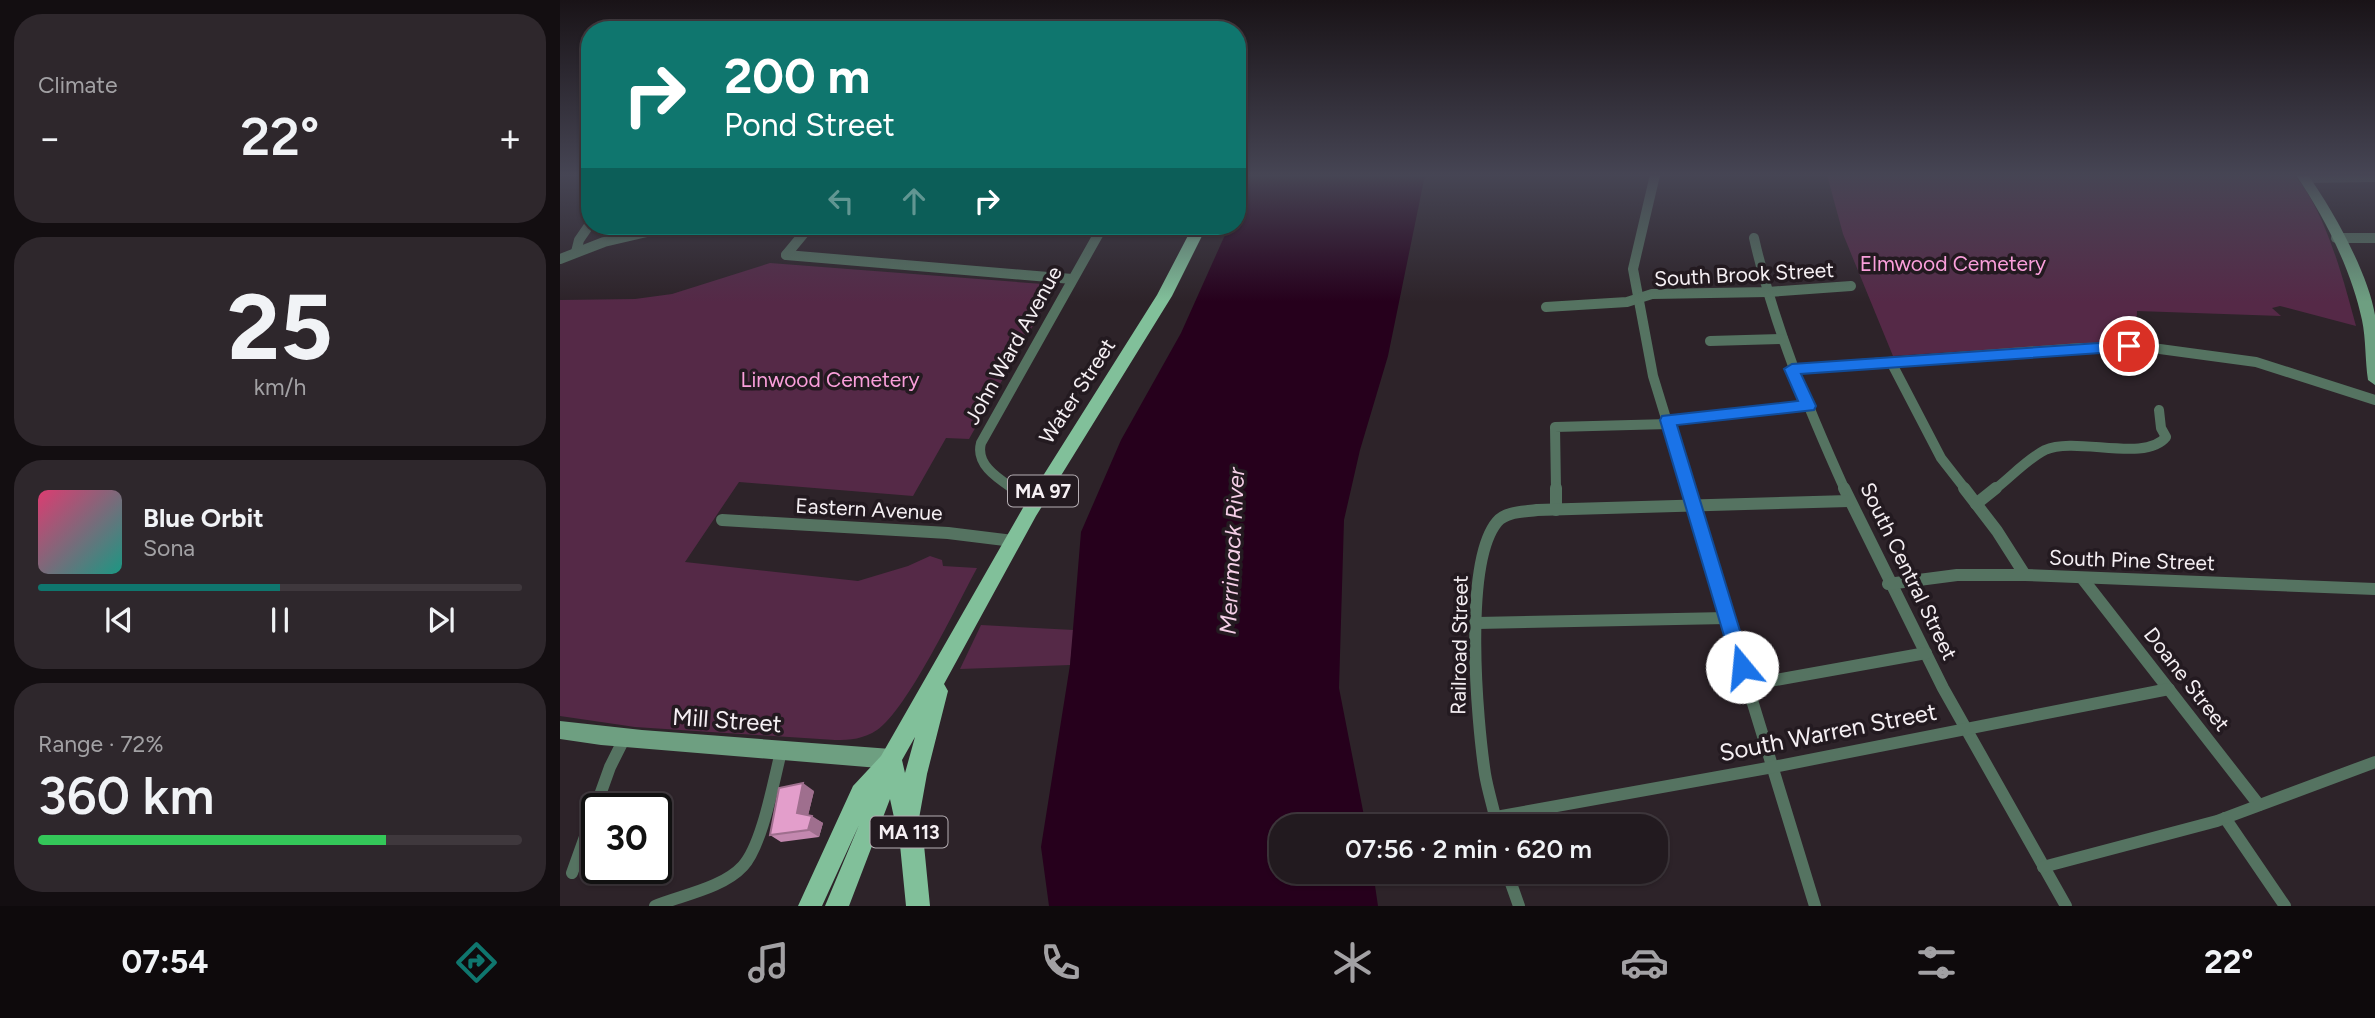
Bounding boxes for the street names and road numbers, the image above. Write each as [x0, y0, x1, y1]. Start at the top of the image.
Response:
street label: South Brook Street [1653, 257, 1835, 291]
street label: John Ward Avenue [959, 261, 1067, 429]
street label: Water Street [1034, 334, 1120, 448]
road number: MA 97 [1008, 476, 1078, 506]
street label: South Central Street [1855, 478, 1963, 664]
street label: Eastern Avenue [795, 493, 943, 525]
street label: South Pine Street [2049, 545, 2215, 575]
street label: Railroad Street [1445, 575, 1473, 715]
street label: Doane Street [2139, 622, 2235, 736]
street label: South Warren Street [1717, 697, 1939, 767]
street label: Mill Street [671, 702, 783, 738]
road number: MA 113 [870, 817, 948, 848]

